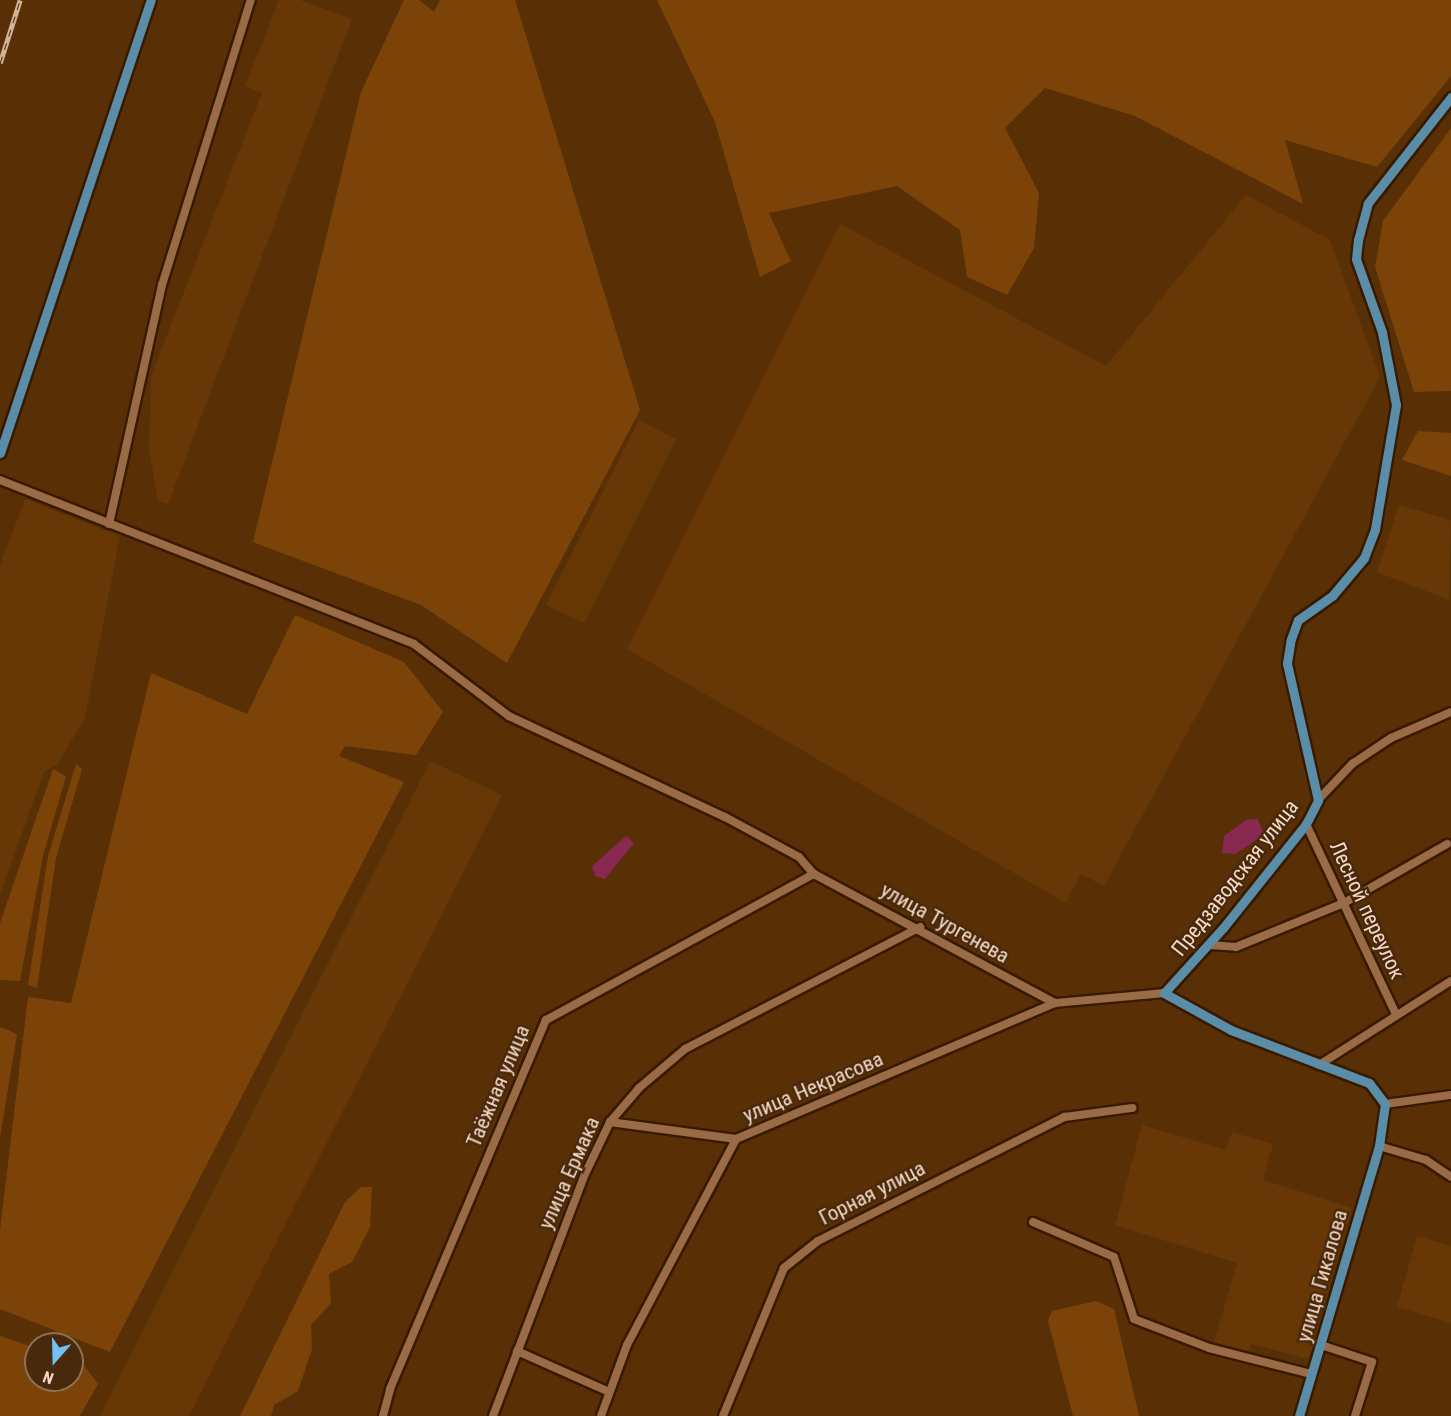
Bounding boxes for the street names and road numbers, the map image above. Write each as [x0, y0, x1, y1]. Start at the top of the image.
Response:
street label: Предзаводская улица [1166, 795, 1304, 961]
street label: Лесной переулок [1324, 837, 1410, 983]
street label: улица Тургенева [876, 877, 1014, 969]
street label: Таёжная улица [461, 1021, 535, 1151]
street label: улица Некрасова [739, 1046, 887, 1128]
street label: улица Ермака [533, 1113, 605, 1233]
street label: Горная улица [815, 1156, 929, 1230]
street label: улица Гикалова [1291, 1207, 1353, 1345]

